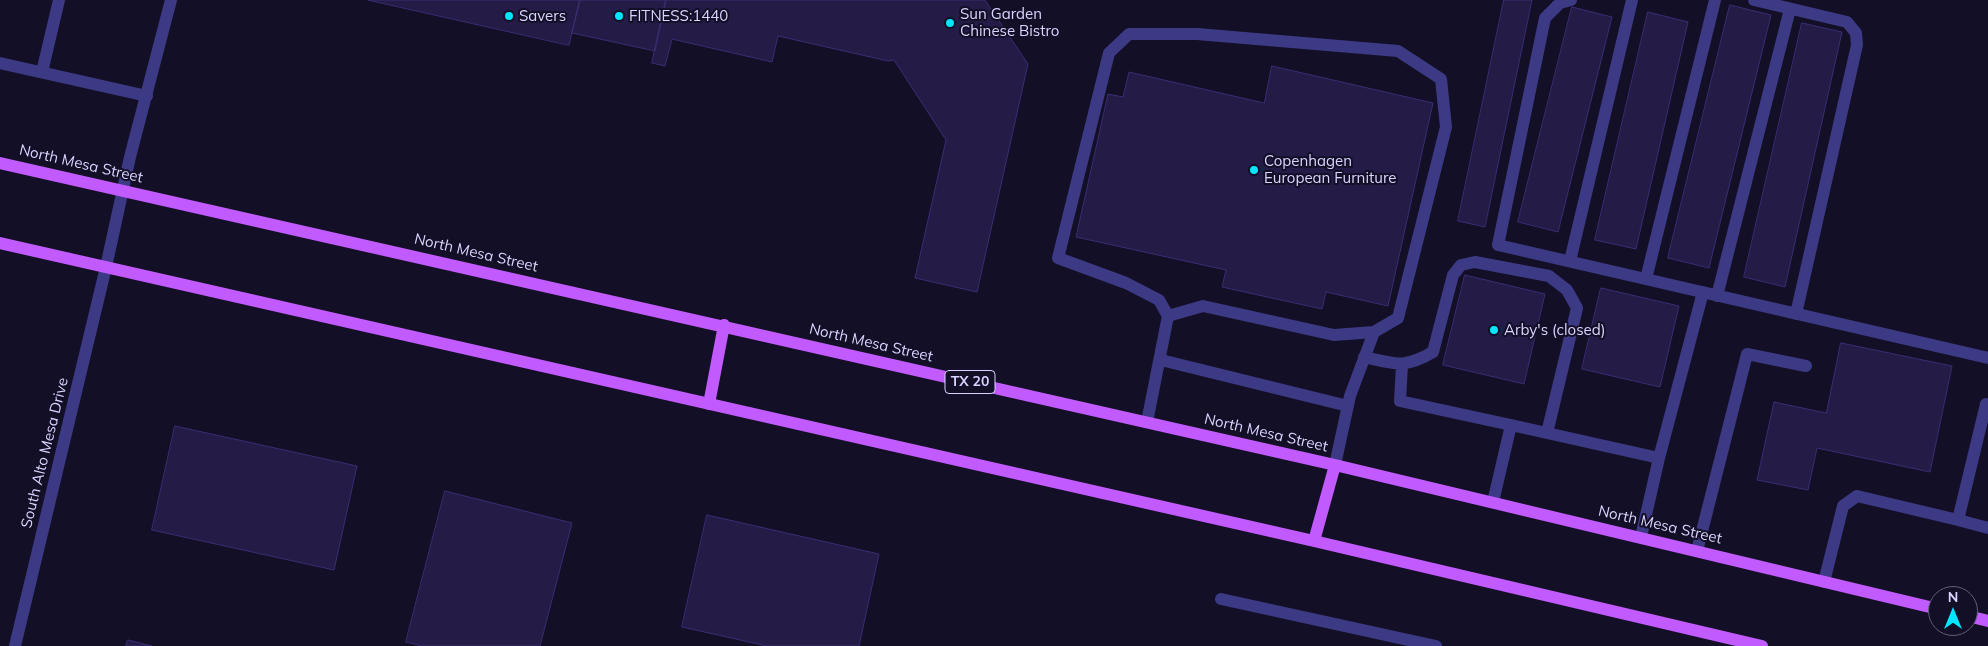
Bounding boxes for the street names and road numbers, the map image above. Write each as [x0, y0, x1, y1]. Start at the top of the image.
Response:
street label: North Mesa Street [17, 141, 145, 187]
street label: North Mesa Street [412, 230, 540, 276]
street label: North Mesa Street [807, 320, 935, 366]
road number: TX 20 [945, 371, 995, 394]
street label: South Alto Mesa Drive [18, 376, 72, 530]
street label: North Mesa Street [1202, 410, 1330, 456]
street label: North Mesa Street [1596, 502, 1724, 548]

